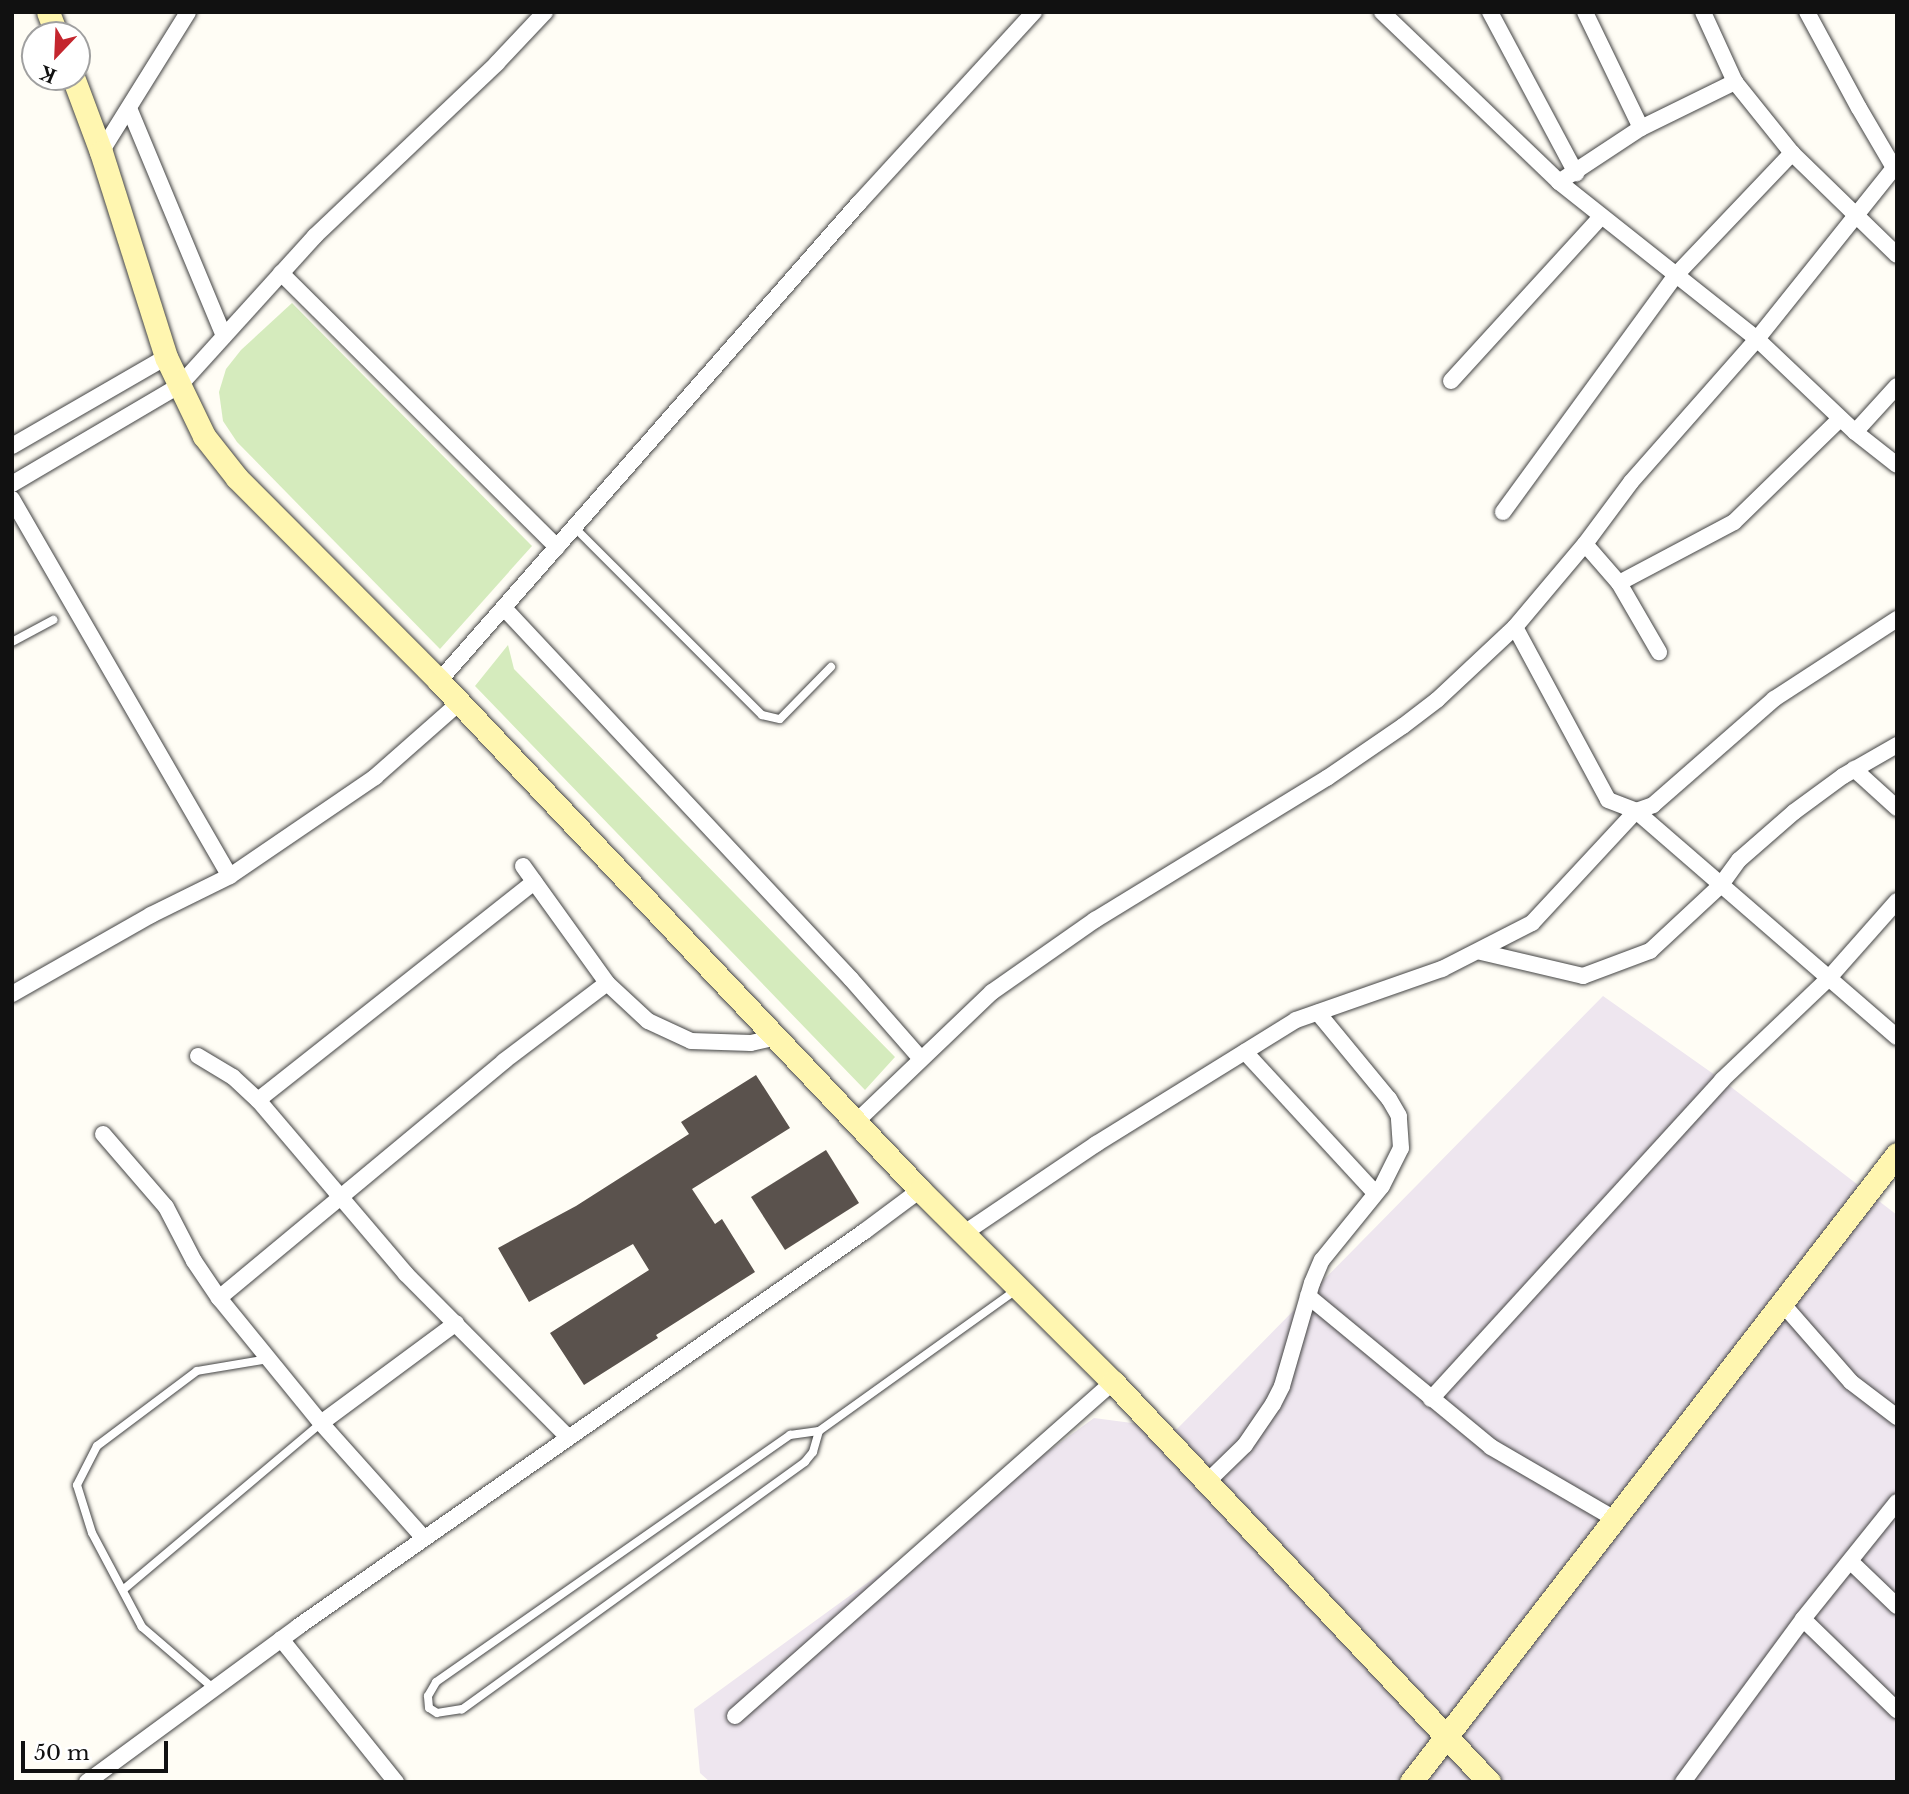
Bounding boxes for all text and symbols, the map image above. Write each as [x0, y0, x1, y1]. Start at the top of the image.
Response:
north arrow [21, 21, 91, 91]
text: K [37, 60, 60, 88]
scale bar [24, 1728, 172, 1772]
text: 50 m [34, 1740, 89, 1766]

